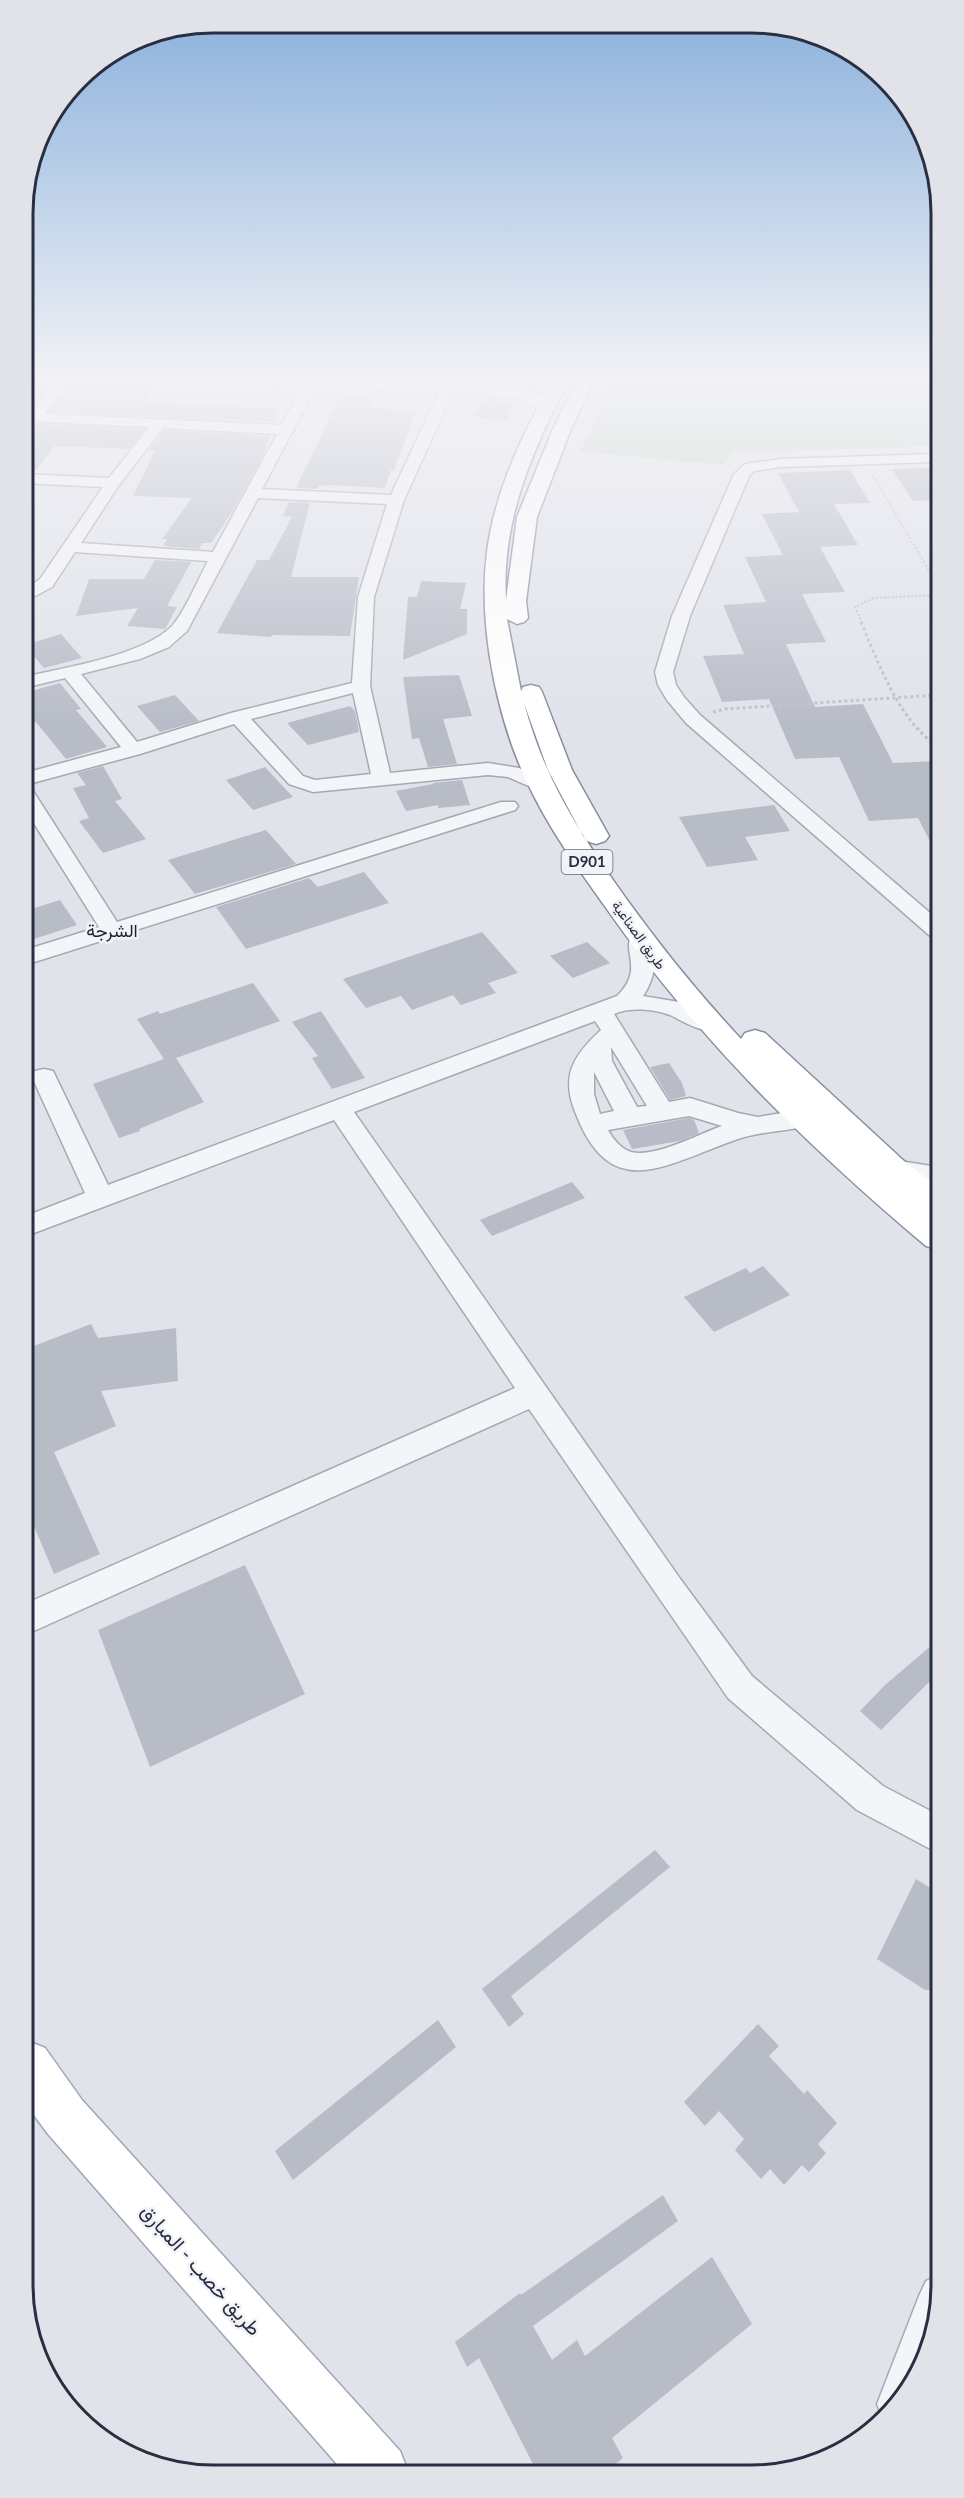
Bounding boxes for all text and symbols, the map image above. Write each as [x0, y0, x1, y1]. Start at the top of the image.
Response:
road number: D901 [562, 850, 612, 874]
street label: طريق الصناعية [608, 897, 670, 973]
district label: الشرجة [86, 919, 138, 942]
street label: طريق خصب - المبارق [135, 2199, 267, 2341]

